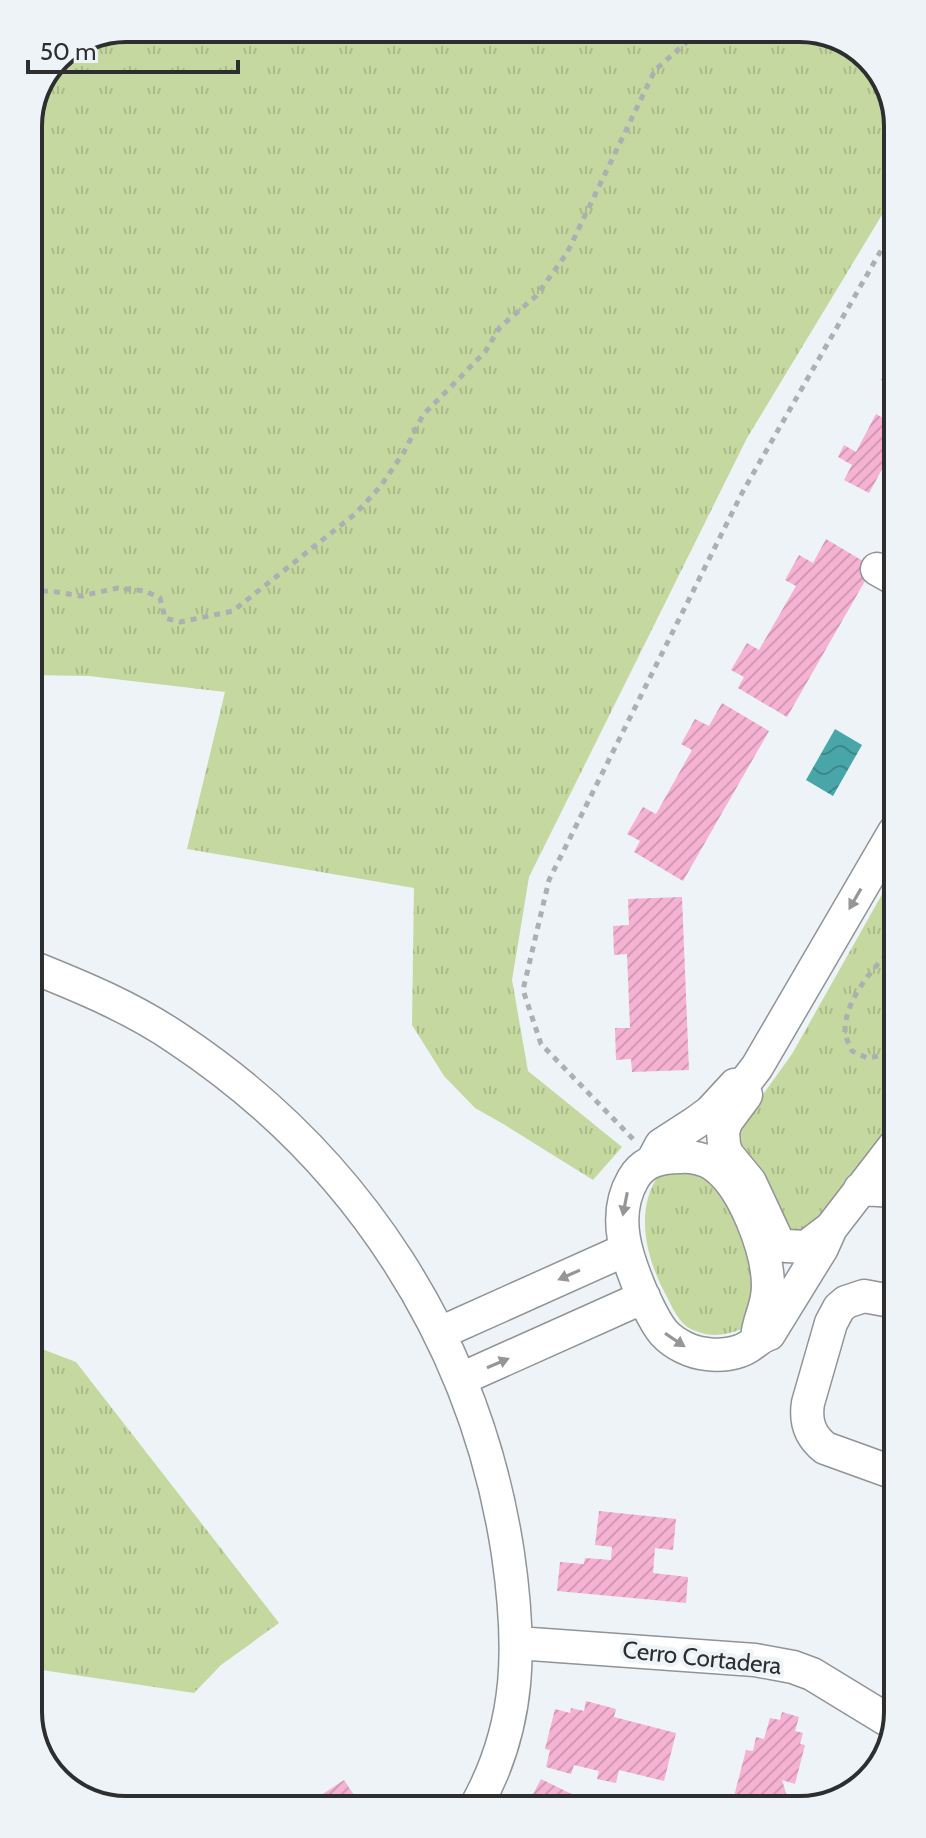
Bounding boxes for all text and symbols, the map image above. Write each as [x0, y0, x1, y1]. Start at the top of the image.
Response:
scale bar [28, 24, 238, 74]
text: 50 m [40, 37, 96, 66]
one-way arrow [848, 888, 862, 910]
one-way arrow [619, 1192, 631, 1217]
one-way arrow [557, 1268, 581, 1282]
one-way arrow [665, 1333, 686, 1348]
one-way arrow [486, 1356, 510, 1369]
street label: Cerro Cortadera [621, 1635, 783, 1680]

